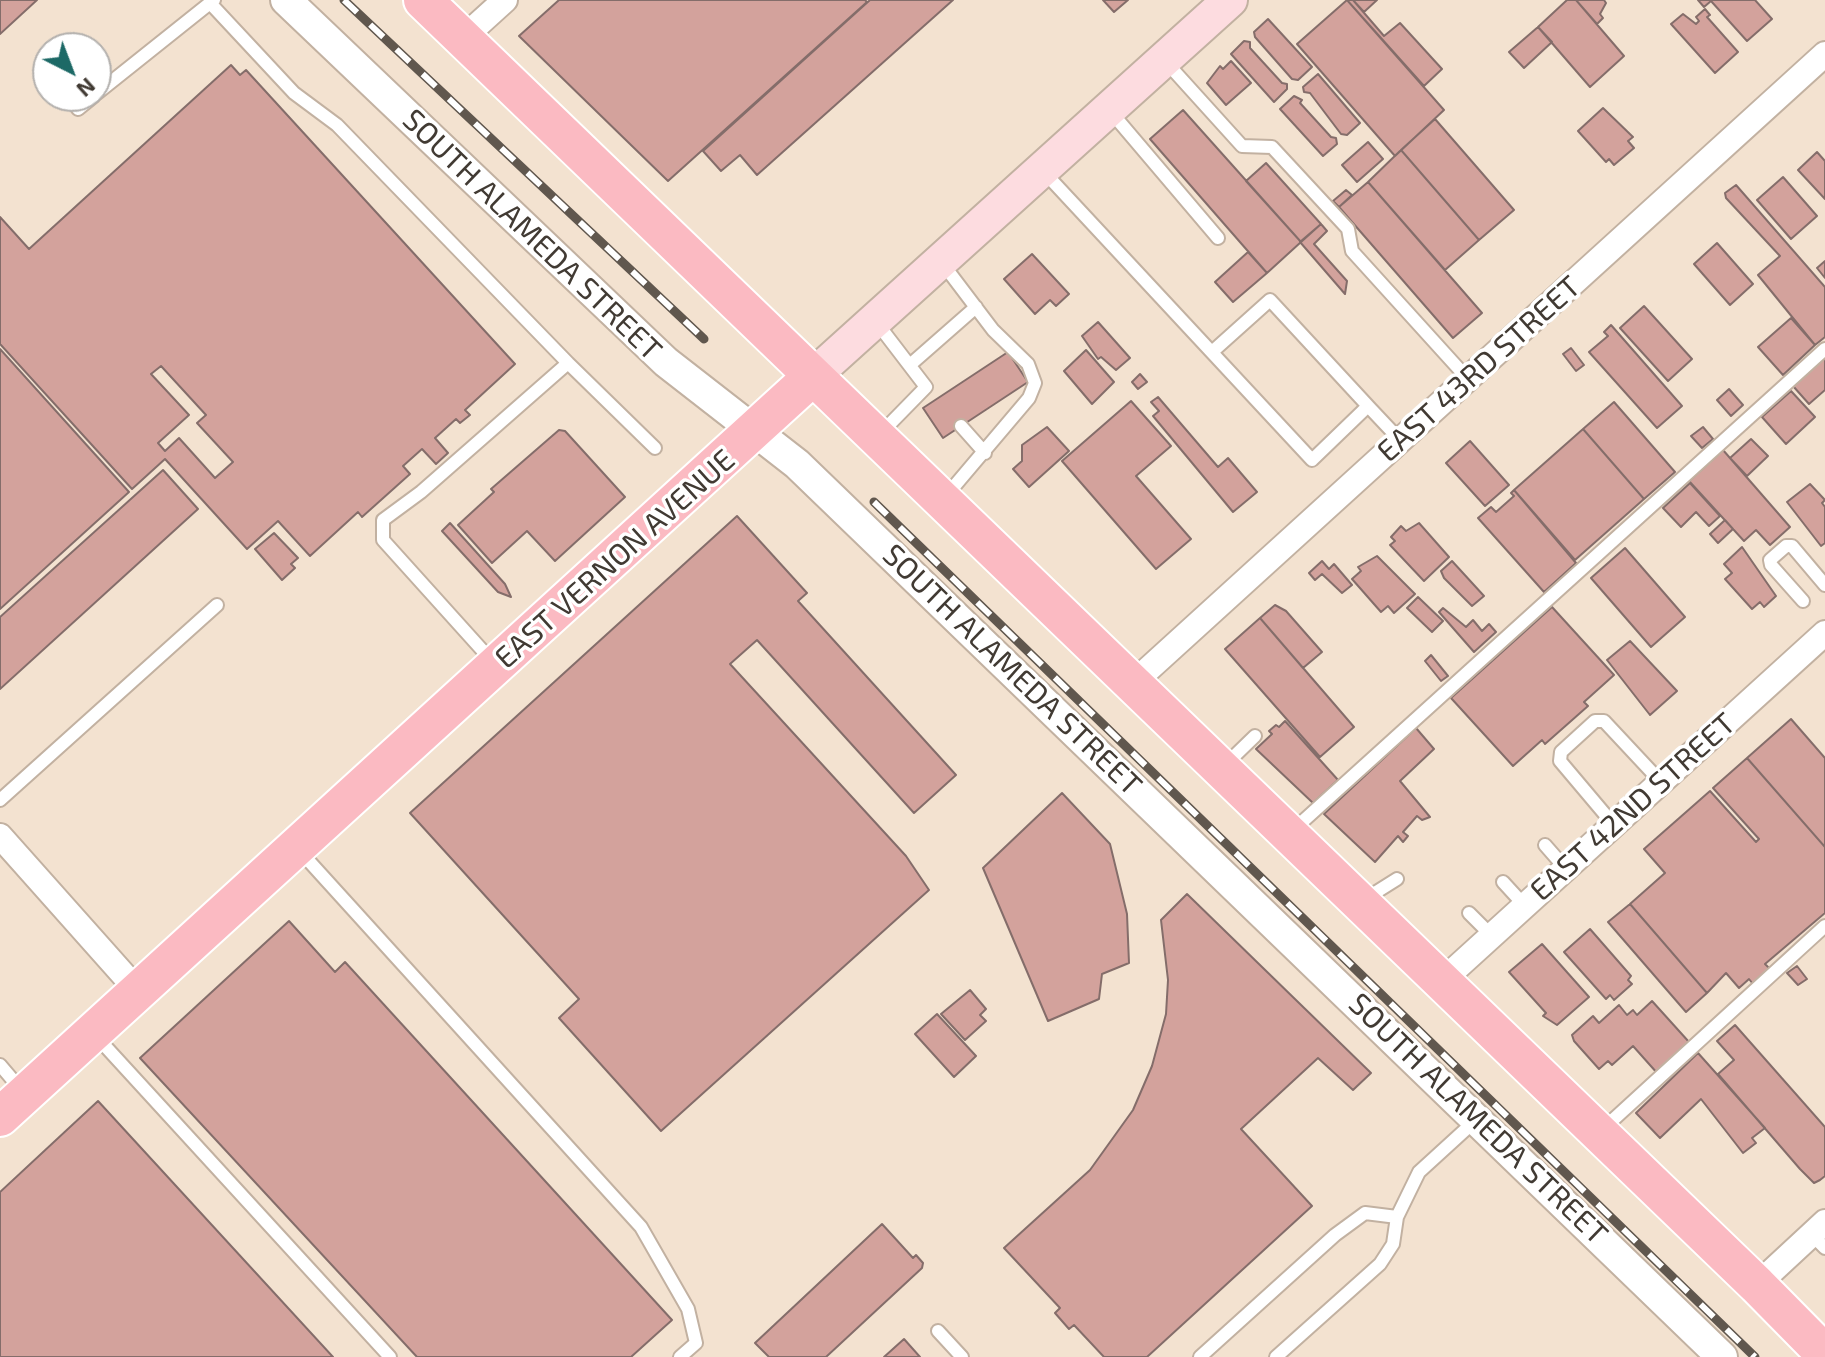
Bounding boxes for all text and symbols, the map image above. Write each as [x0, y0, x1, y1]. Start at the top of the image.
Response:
north arrow [32, 32, 112, 112]
text: N [72, 73, 101, 103]
street label: SOUTH ALAMEDA STREET [395, 102, 669, 368]
street label: EAST 43RD STREET [1370, 268, 1588, 470]
street label: EAST VERNON AVENUE [488, 442, 742, 676]
street label: SOUTH ALAMEDA STREET [875, 537, 1149, 803]
street label: EAST 42ND STREET [1523, 706, 1743, 908]
street label: SOUTH ALAMEDA STREET [1341, 986, 1615, 1252]

